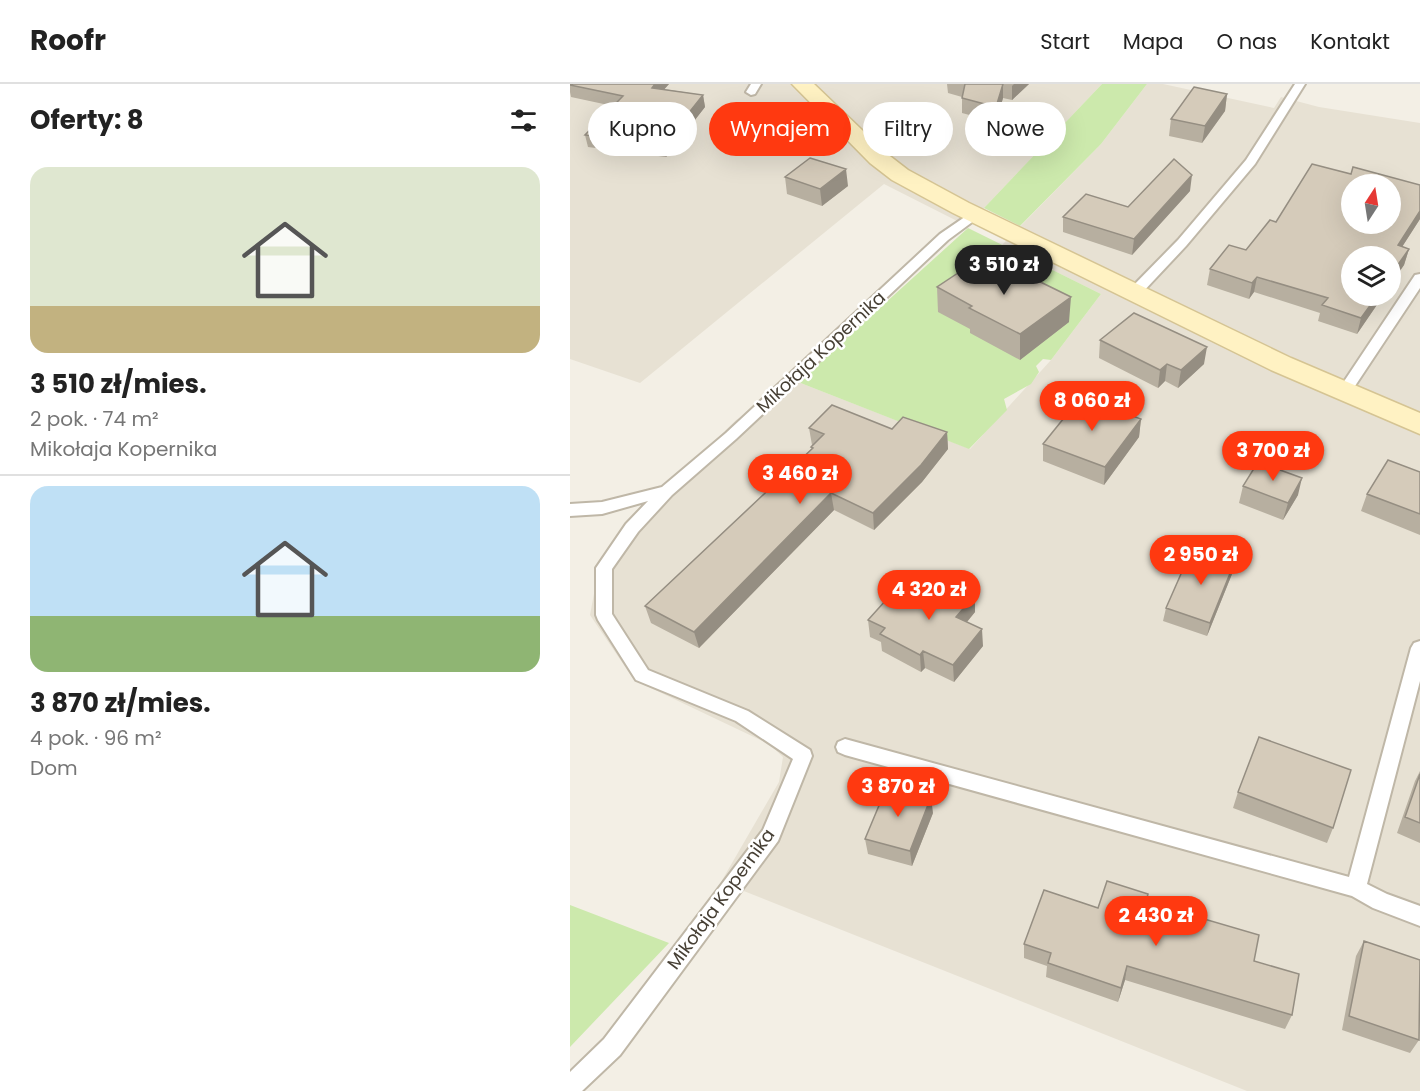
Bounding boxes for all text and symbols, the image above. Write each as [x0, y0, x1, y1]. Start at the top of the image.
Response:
text: Roofr [30, 21, 106, 60]
text: Start [1040, 27, 1090, 56]
text: Mapa [1123, 27, 1184, 56]
text: O nas [1217, 27, 1277, 56]
text: Kontakt [1310, 27, 1390, 56]
text: Oferty: 8 [30, 102, 144, 138]
chip: Kupno [588, 102, 697, 156]
chip: Wynajem [709, 102, 851, 156]
chip: Filtry [863, 102, 953, 156]
chip: Nowe [965, 102, 1066, 156]
icon: filters [507, 104, 540, 137]
north arrow [1341, 174, 1401, 234]
map controls [1341, 174, 1401, 306]
icon: home [231, 206, 339, 314]
pin: 3 510 zł [942, 245, 1066, 296]
button: layers [1341, 246, 1401, 306]
text: 3 510 zł [969, 250, 1039, 278]
street label: Mikołaja Kopernika [750, 285, 891, 418]
text: 3 510 zł/mies. [30, 366, 206, 402]
pin: 8 060 zł [1030, 381, 1154, 432]
text: 8 060 zł [1054, 386, 1130, 414]
text: 2 pok. · 74 m² [30, 405, 159, 433]
pin: 3 700 zł [1211, 431, 1335, 482]
text: Mikołaja Kopernika [30, 435, 217, 463]
text: 3 700 zł [1236, 436, 1310, 464]
pin: 3 460 zł [738, 454, 862, 505]
text: 3 460 zł [762, 459, 838, 487]
icon: home [231, 525, 339, 633]
pin: 2 950 zł [1139, 535, 1263, 586]
text: 2 950 zł [1164, 540, 1238, 568]
pin: 4 320 zł [867, 570, 991, 621]
text: 4 320 zł [892, 575, 966, 603]
text: 3 870 zł/mies. [30, 685, 211, 721]
text: 4 pok. · 96 m² [30, 724, 162, 752]
text: Dom [30, 754, 78, 782]
pin: 3 870 zł [836, 767, 960, 818]
text: 3 870 zł [861, 772, 935, 800]
street label: Mikołaja Kopernika [661, 823, 780, 974]
pin: 2 430 zł [1094, 896, 1218, 947]
text: 2 430 zł [1119, 901, 1193, 929]

